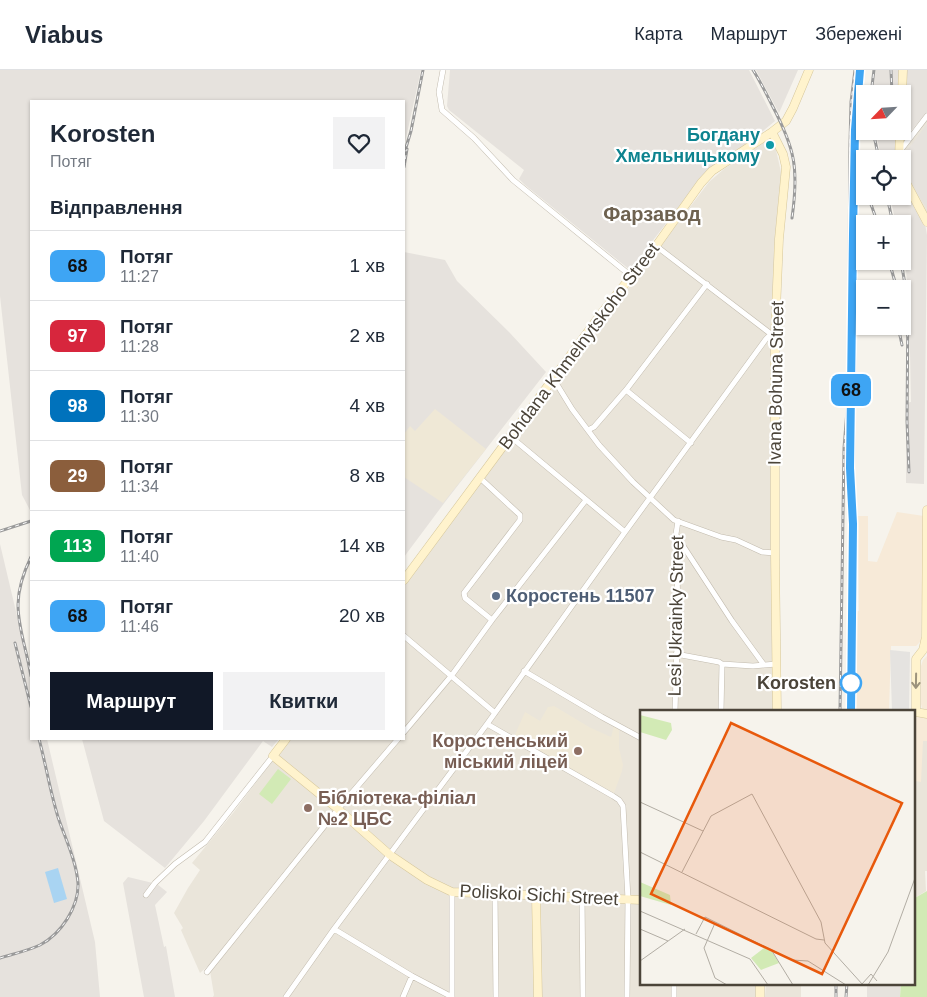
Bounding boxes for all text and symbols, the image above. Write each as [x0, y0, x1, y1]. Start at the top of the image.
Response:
text: Viabus [25, 21, 103, 48]
text: Карта [634, 24, 682, 44]
text: Маршрут [710, 24, 787, 44]
text: Збережені [815, 24, 902, 44]
north arrow [856, 85, 911, 140]
map controls [856, 85, 911, 335]
button: heart [333, 117, 385, 169]
text: Korosten [50, 120, 155, 147]
place label: Богдану Хмельницькому [615, 125, 760, 166]
marker: Богдану Хмельницькому [764, 139, 776, 151]
button: locate [856, 150, 911, 205]
text: Потяг [50, 153, 92, 170]
text: Відправлення [50, 197, 183, 218]
district label: Фарзавод [603, 203, 701, 225]
button: + [856, 215, 911, 270]
street label: Bohdana Khmelnytskoho Street [495, 239, 663, 453]
text: Потяг [120, 246, 173, 267]
text: 1 хв [350, 255, 385, 276]
text: 68 [67, 256, 88, 276]
text: 11:27 [120, 268, 159, 285]
button: − [856, 280, 911, 335]
street label: Ivana Bohuna Street [765, 301, 787, 465]
text: Потяг [120, 316, 173, 337]
text: 2 хв [350, 325, 385, 346]
text: 97 [67, 326, 88, 346]
text: 11:28 [120, 338, 159, 355]
line badge: 68 [828, 374, 874, 406]
text: 68 [841, 380, 861, 400]
text: Потяг [120, 386, 173, 407]
text: 4 хв [350, 395, 385, 416]
text: 98 [67, 396, 88, 416]
text: 11:30 [120, 408, 159, 425]
text: Потяг [120, 456, 173, 477]
text: 8 хв [350, 465, 385, 486]
text: 29 [67, 466, 88, 486]
text: 11:34 [120, 478, 159, 495]
text: Потяг [120, 526, 173, 547]
text: 14 хв [339, 535, 385, 556]
street label: Lesi Ukrainky Street [665, 535, 687, 697]
text: 113 [63, 536, 92, 556]
text: 11:40 [120, 548, 159, 565]
place label: Коростень 11507 [506, 586, 655, 606]
marker: Коростень 11507 [490, 590, 502, 602]
text: Потяг [120, 596, 173, 617]
text: 20 хв [339, 605, 385, 626]
text: 68 [67, 606, 88, 626]
text: 11:46 [120, 618, 159, 635]
button: Маршрут [50, 672, 213, 730]
button: Квитки [223, 672, 385, 730]
marker: Korosten [840, 672, 862, 694]
place label: Korosten [757, 673, 836, 693]
one-way arrow [911, 673, 921, 689]
inset map [640, 710, 914, 984]
place label: Коростенський міський ліцей [432, 731, 568, 772]
marker: Коростенський міський ліцей [572, 745, 584, 757]
place label: Бібліотека-філіал №2 ЦБС [318, 788, 476, 829]
marker: Бібліотека-філіал №2 ЦБС [302, 802, 314, 814]
street label: Poliskoi Sichi Street [459, 881, 619, 909]

